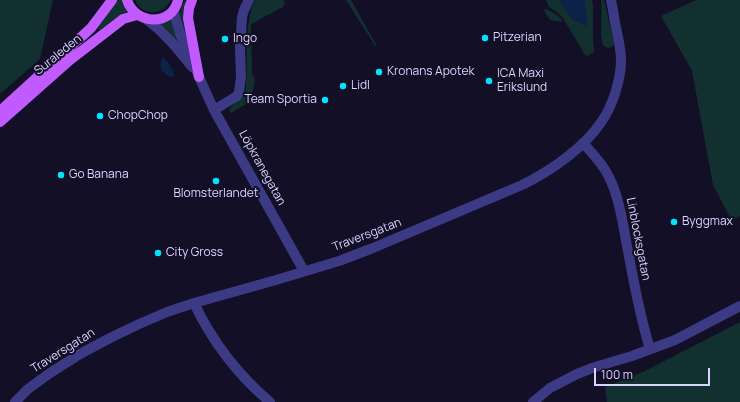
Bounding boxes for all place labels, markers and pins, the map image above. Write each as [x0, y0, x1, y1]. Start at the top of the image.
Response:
place label: Pitzerian [493, 31, 542, 45]
place label: Ingo [233, 32, 257, 46]
marker: Pitzerian [480, 33, 490, 43]
marker: Ingo [220, 34, 230, 44]
place label: Kronans Apotek [387, 65, 474, 79]
marker: Kronans Apotek [374, 67, 384, 77]
place label: ICA Maxi Erikslund [497, 67, 547, 95]
marker: ICA Maxi Erikslund [484, 76, 494, 86]
place label: Lidl [351, 79, 370, 93]
marker: Lidl [338, 81, 348, 91]
place label: Team Sportia [244, 93, 317, 107]
marker: Team Sportia [320, 95, 330, 105]
place label: ChopChop [108, 109, 168, 123]
marker: ChopChop [95, 111, 105, 121]
place label: Go Banana [69, 168, 129, 182]
marker: Go Banana [56, 170, 66, 180]
marker: Blomsterlandet [211, 176, 221, 186]
place label: Blomsterlandet [173, 187, 259, 201]
place label: Byggmax [682, 215, 733, 229]
marker: Byggmax [669, 217, 679, 227]
place label: City Gross [166, 246, 223, 260]
marker: City Gross [153, 248, 163, 258]

